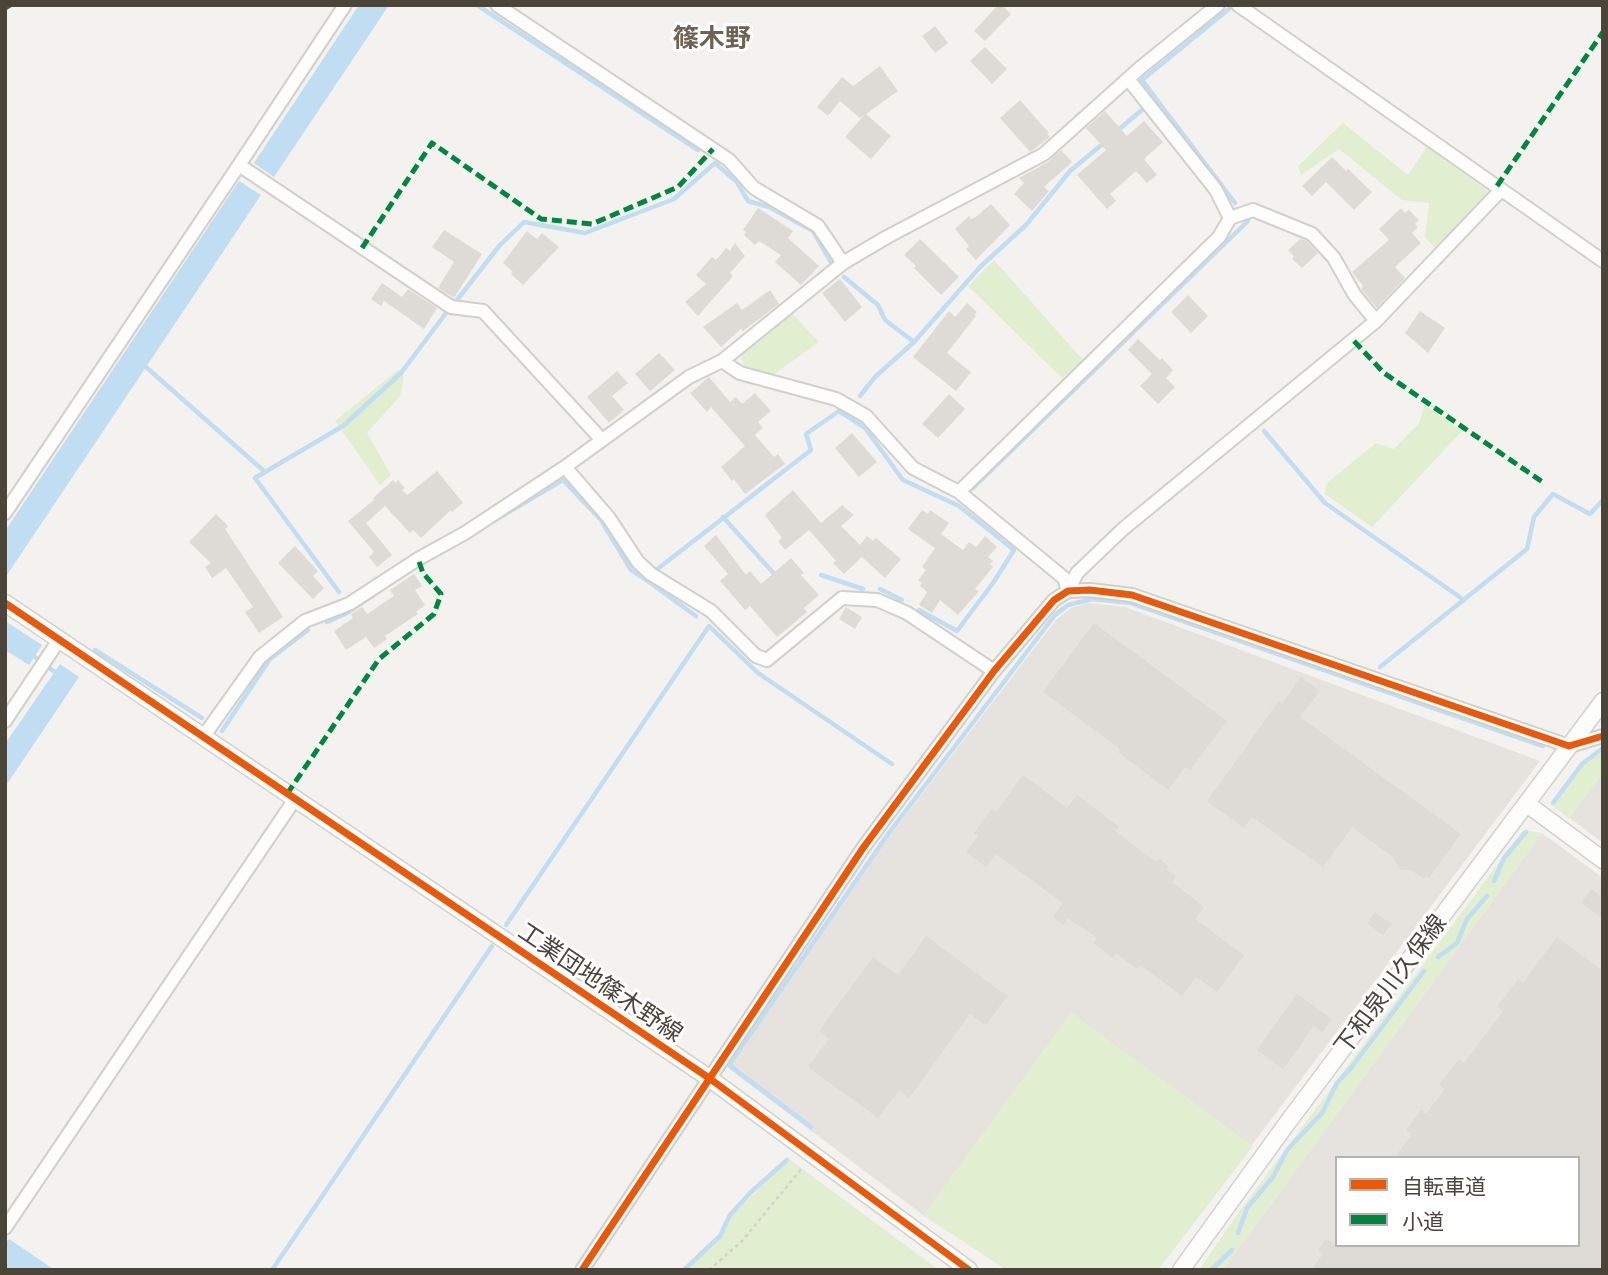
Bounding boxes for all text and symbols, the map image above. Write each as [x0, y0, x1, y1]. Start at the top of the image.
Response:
district label: 篠木野 [673, 23, 751, 55]
street label: 下和泉川久保線 [1329, 909, 1453, 1061]
street label: 工業団地篠木野線 [512, 917, 688, 1049]
legend [1335, 1156, 1580, 1247]
text: 自転車道 [1402, 1174, 1486, 1199]
text: 小道 [1402, 1209, 1444, 1234]

